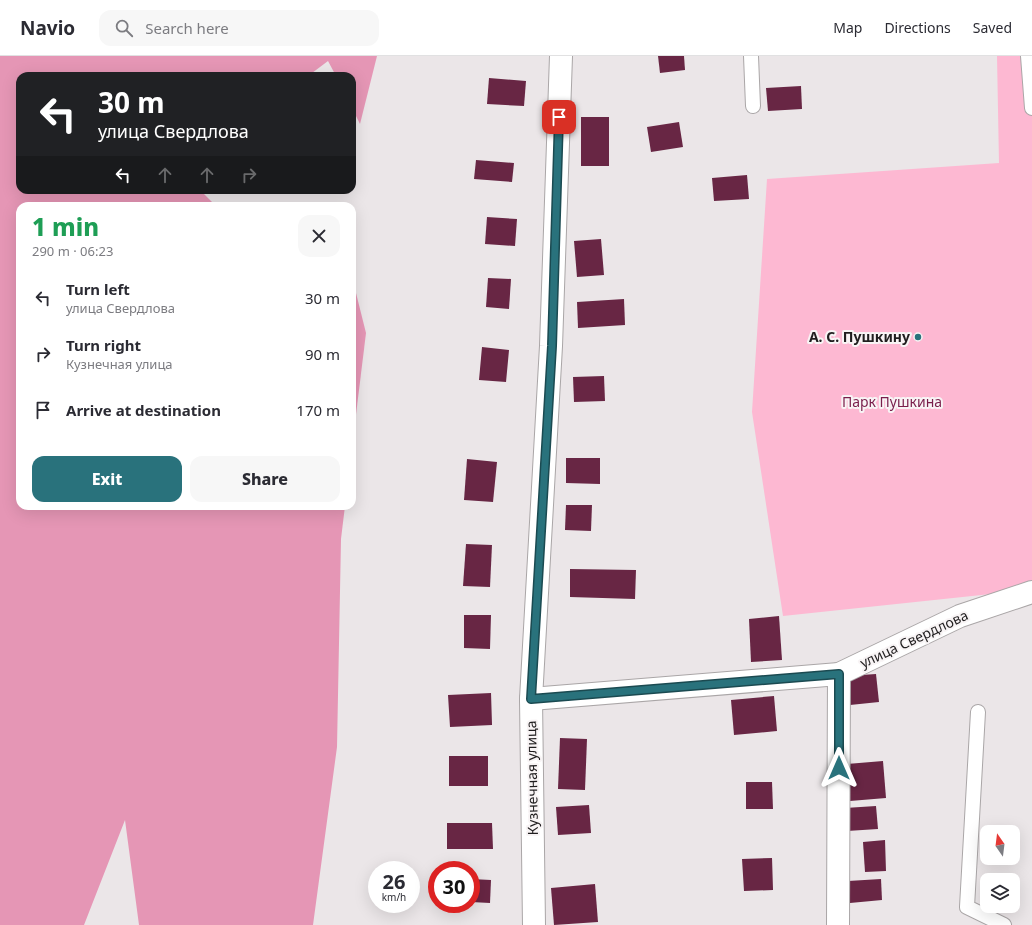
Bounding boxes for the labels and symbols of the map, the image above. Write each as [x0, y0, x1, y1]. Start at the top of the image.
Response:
pin [542, 100, 576, 134]
place label: А. С. Пушкину [809, 327, 910, 346]
marker: А. С. Пушкину [913, 332, 923, 342]
park label: Парк Пушкина [842, 392, 942, 411]
street label: улица Свердлова [857, 605, 971, 672]
street label: Кузнечная улица [521, 720, 542, 836]
position arrow [818, 747, 860, 789]
north arrow [980, 825, 1020, 865]
speed limit sign: 30 [428, 861, 480, 913]

